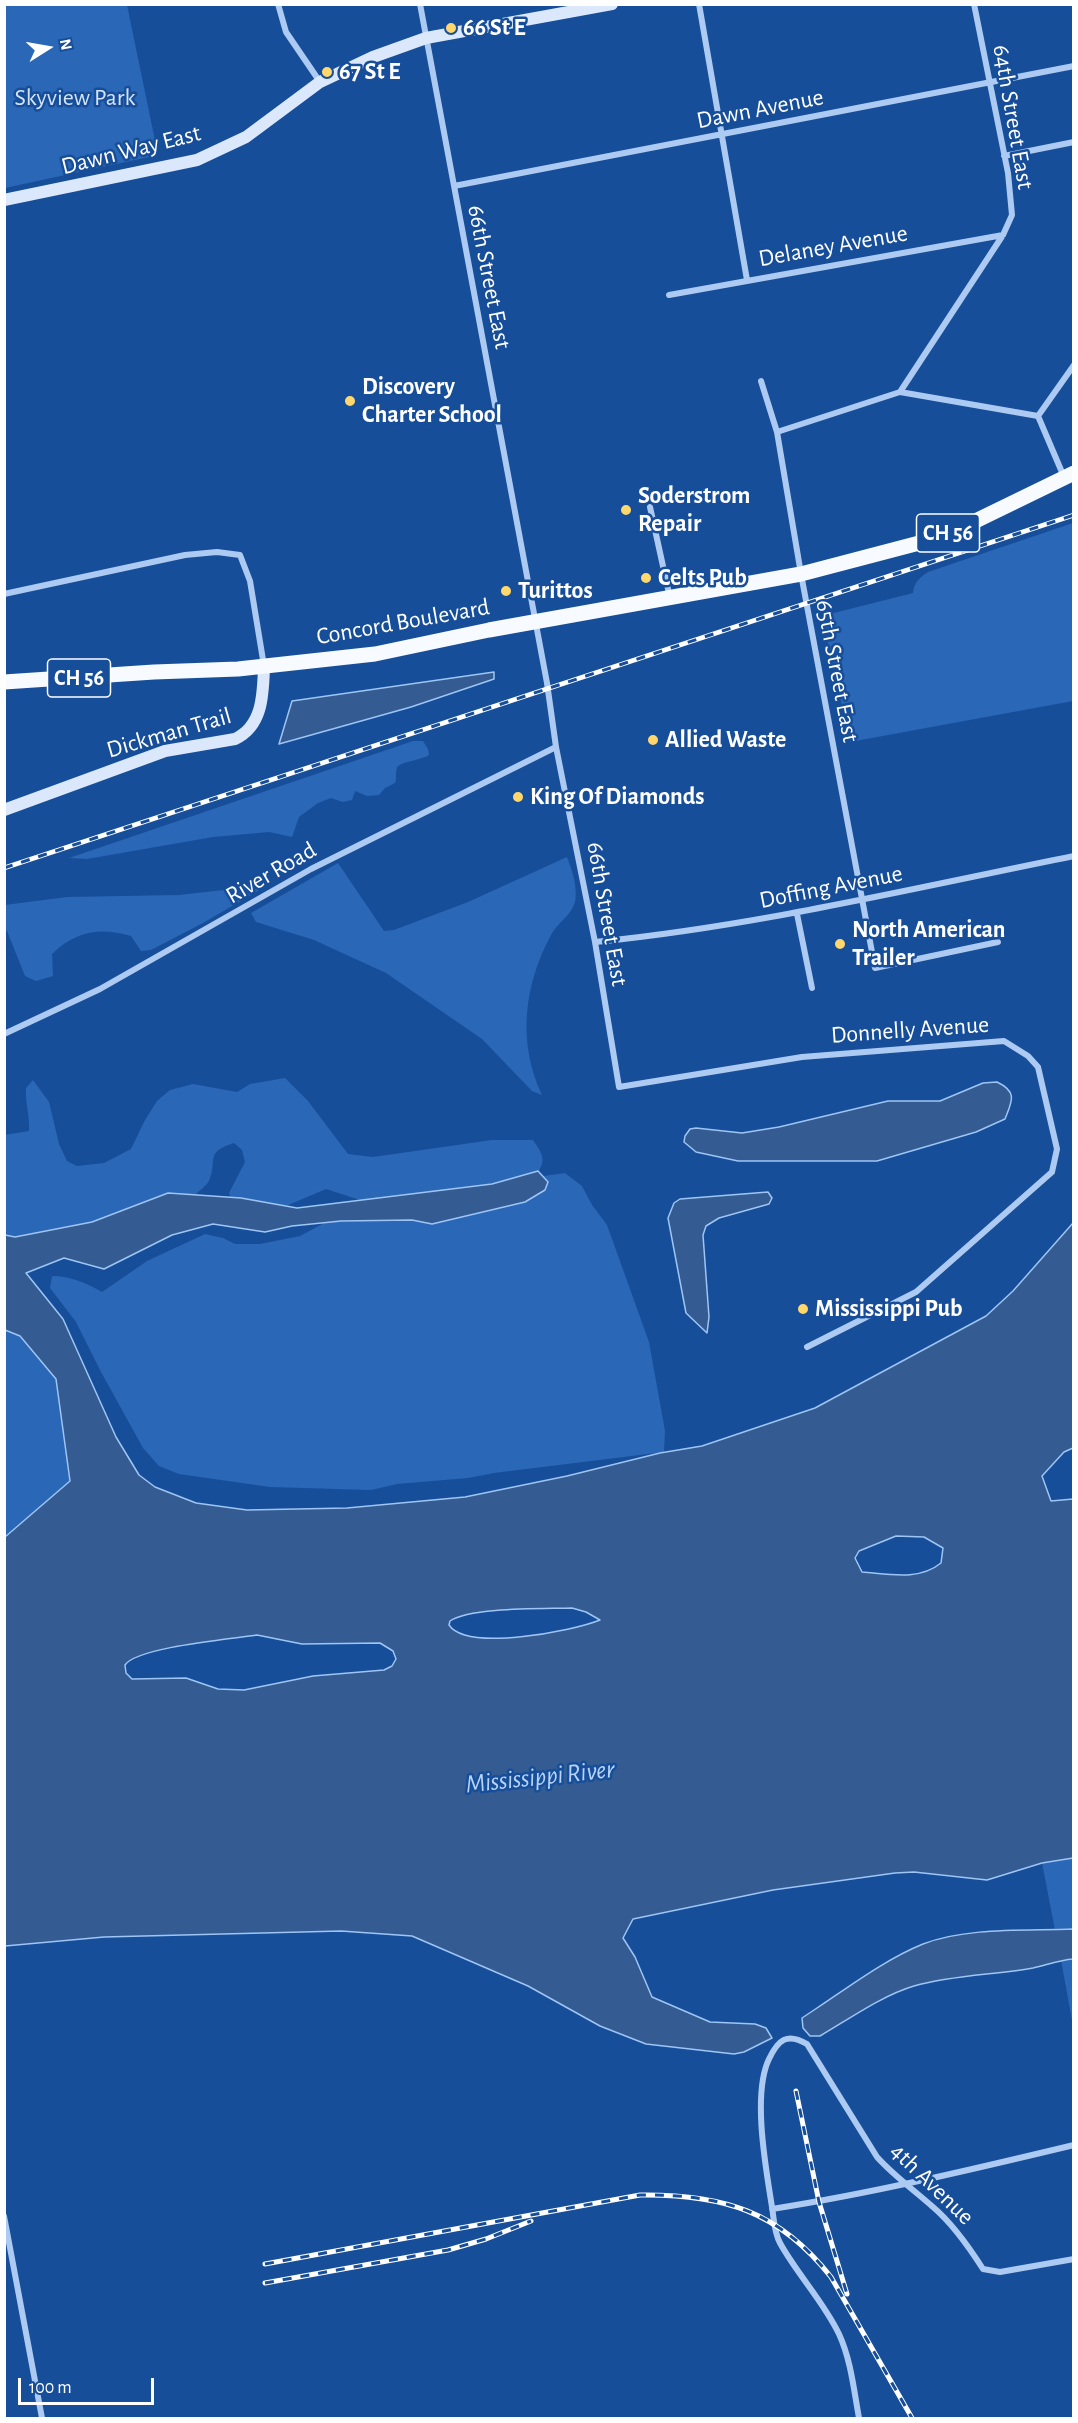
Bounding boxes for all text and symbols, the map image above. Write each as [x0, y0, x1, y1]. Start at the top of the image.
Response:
place label: 66 St E [463, 14, 526, 42]
north arrow [18, 18, 78, 78]
marker: 66 St E [444, 21, 458, 35]
text: N [57, 38, 75, 52]
street label: 64th Street East [986, 43, 1040, 191]
place label: 67 St E [339, 58, 400, 86]
marker: 67 St E [320, 65, 334, 79]
street label: Dawn Avenue [694, 83, 826, 135]
park label: Skyview Park [15, 84, 135, 112]
street label: Dawn Way East [58, 119, 204, 181]
street label: 66th Street East [461, 203, 517, 351]
street label: Delaney Avenue [756, 219, 910, 273]
place label: Discovery Charter School [362, 373, 502, 429]
marker: Discovery Charter School [343, 394, 357, 408]
place label: Soderstrom Repair [638, 482, 750, 538]
marker: Soderstrom Repair [619, 503, 633, 517]
road number: CH 56 [916, 514, 980, 552]
place label: Celts Pub [658, 564, 747, 592]
marker: Celts Pub [639, 571, 653, 585]
place label: Turittos [518, 577, 593, 605]
marker: Turittos [499, 584, 513, 598]
street label: Concord Boulevard [314, 593, 492, 651]
street label: 65th Street East [809, 597, 865, 745]
road number: CH 56 [48, 659, 110, 697]
street label: Dickman Trail [103, 701, 235, 765]
place label: Allied Waste [665, 726, 786, 754]
marker: Allied Waste [646, 733, 660, 747]
place label: King Of Diamonds [530, 783, 705, 811]
marker: King Of Diamonds [511, 790, 525, 804]
street label: River Road [221, 836, 321, 910]
street label: 66th Street East [580, 840, 634, 988]
street label: Doffing Avenue [757, 859, 905, 915]
place label: North American Trailer [852, 916, 1006, 972]
marker: North American Trailer [833, 937, 847, 951]
street label: Donnelly Avenue [830, 1010, 990, 1050]
place label: Mississippi Pub [815, 1295, 963, 1323]
marker: Mississippi Pub [796, 1302, 810, 1316]
water label: Mississippi River [464, 1754, 616, 1800]
street label: 4th Avenue [884, 2137, 980, 2231]
scale bar [21, 2366, 158, 2404]
text: 100 m [29, 2379, 72, 2397]

